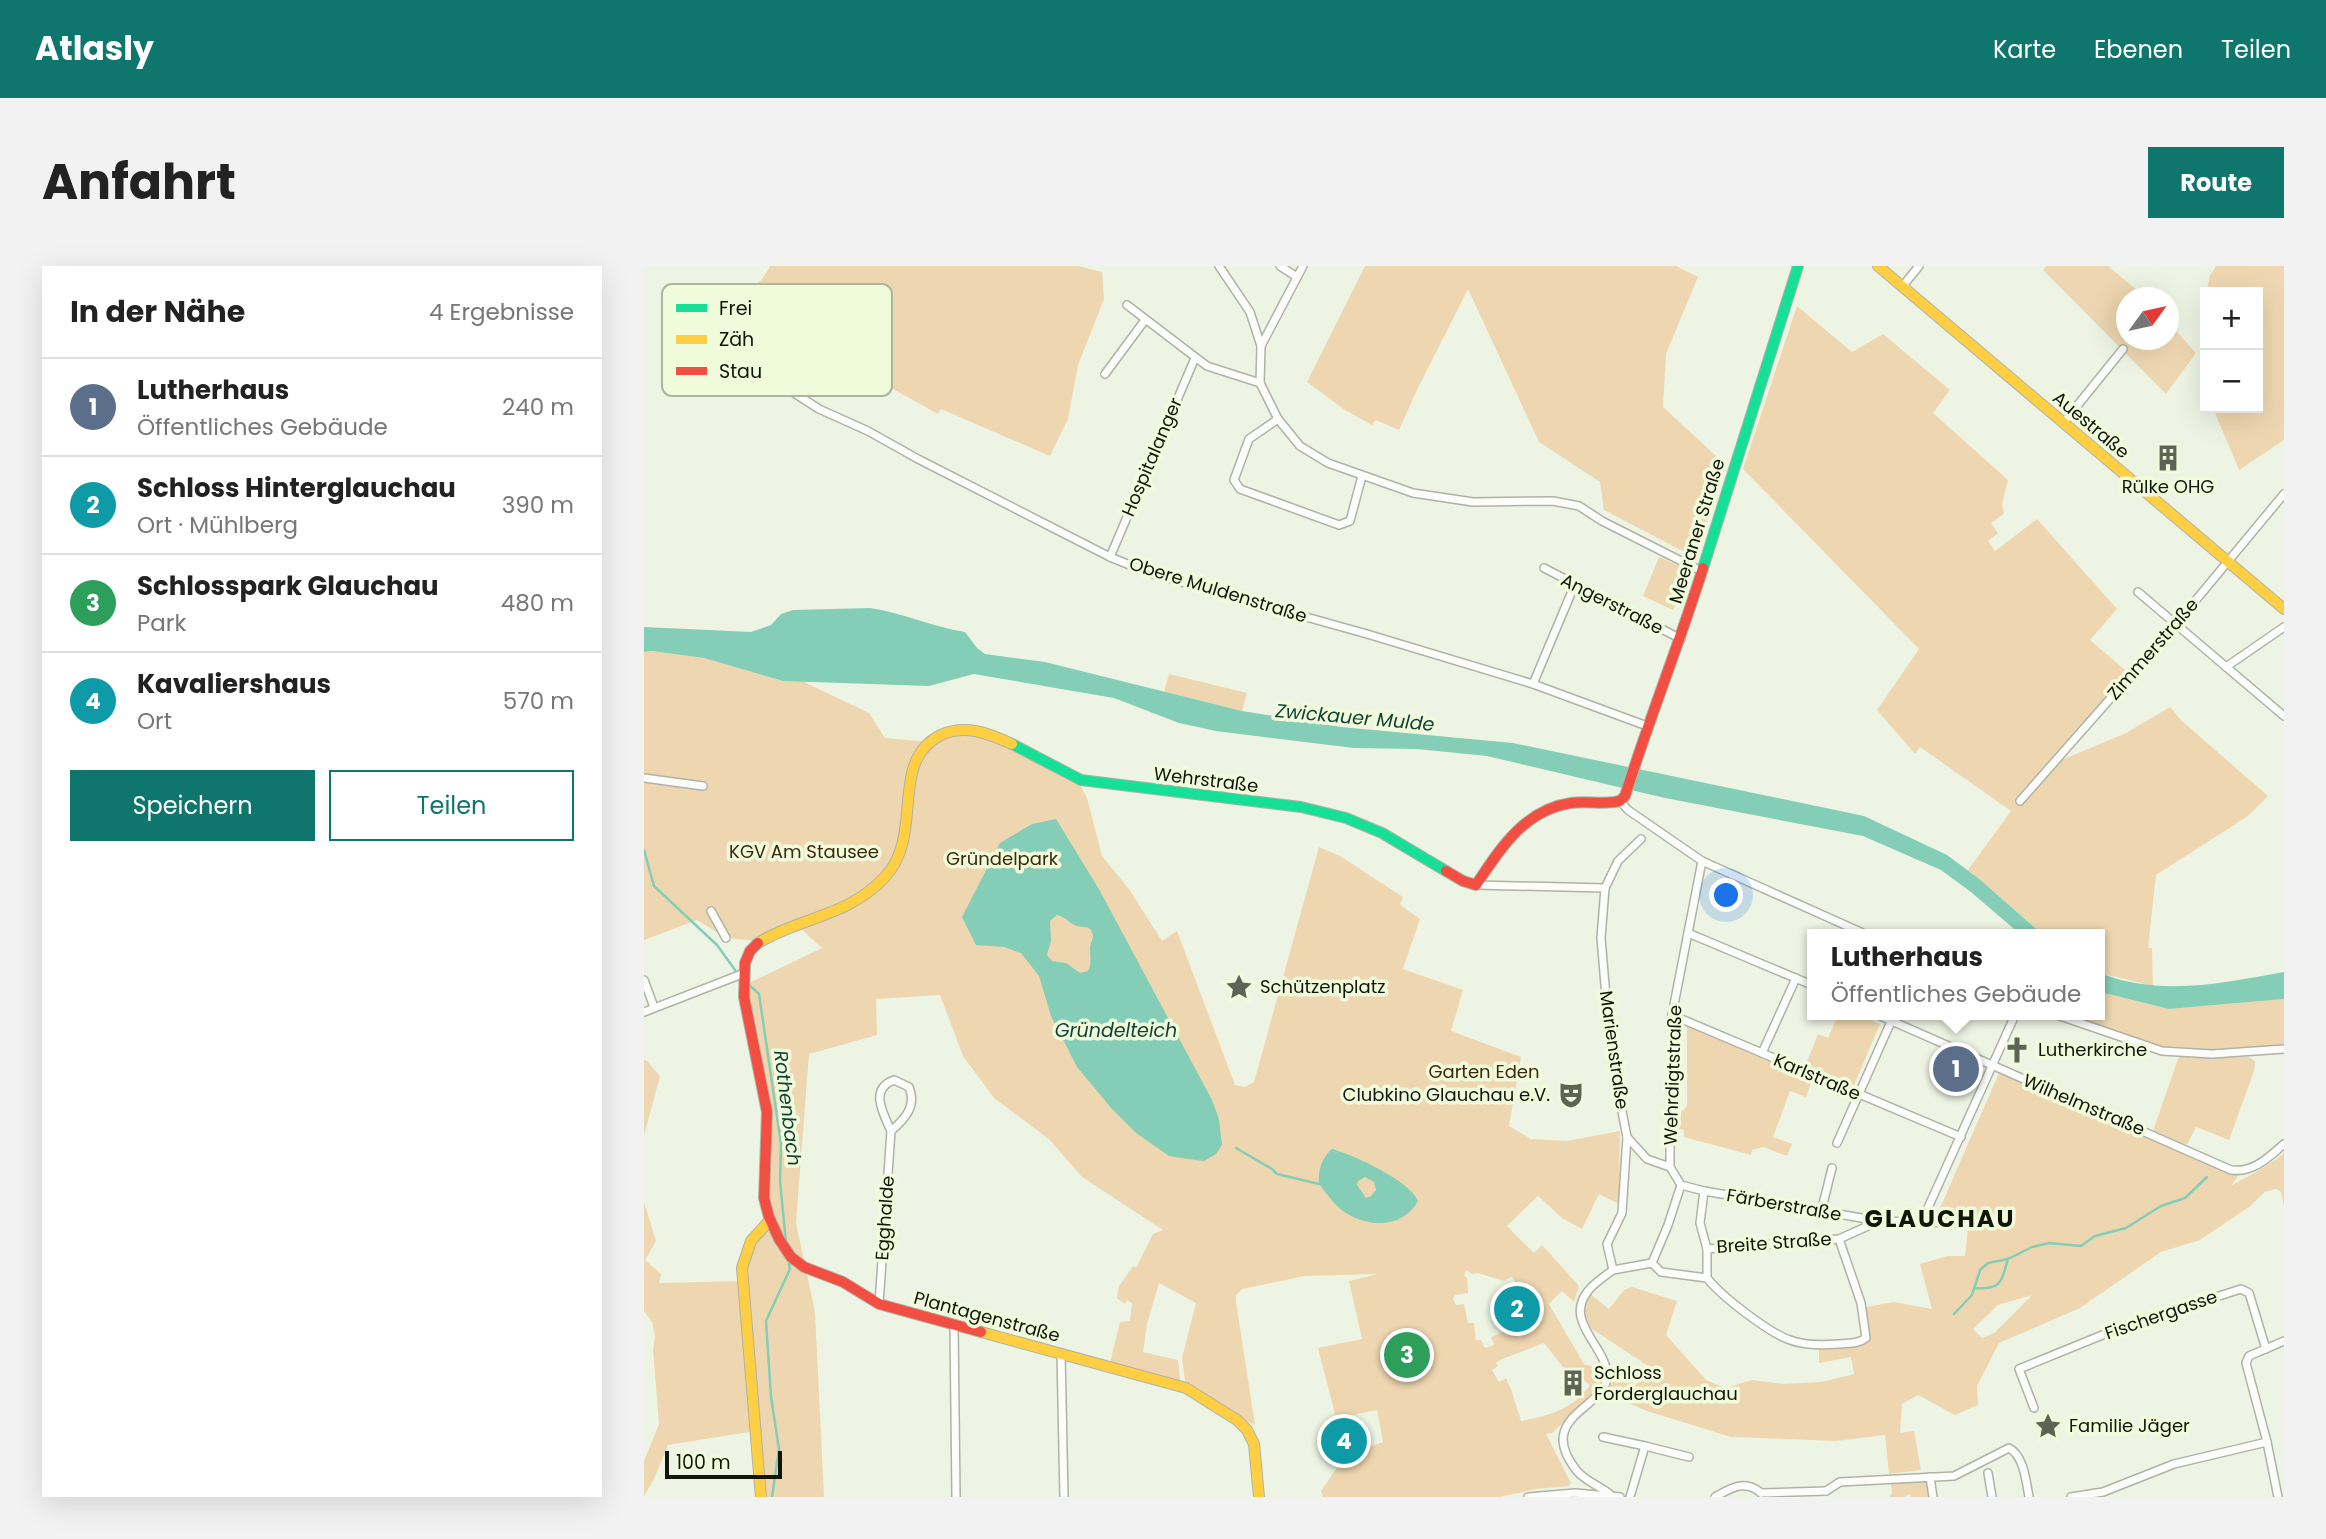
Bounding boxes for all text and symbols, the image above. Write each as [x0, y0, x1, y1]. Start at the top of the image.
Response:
text: Atlasly [35, 25, 154, 72]
text: Karte [1993, 33, 2056, 66]
text: Ebenen [2094, 33, 2183, 66]
text: Teilen [2221, 33, 2291, 66]
button: Route [2148, 147, 2284, 218]
text: Anfahrt [42, 148, 236, 216]
legend [662, 284, 892, 396]
north arrow [2116, 287, 2179, 350]
map controls [2200, 287, 2263, 413]
button: + [2200, 287, 2263, 350]
text: In der Nähe [70, 290, 245, 333]
text: Frei [719, 295, 752, 322]
text: 4 Ergebnisse [429, 296, 574, 328]
text: Zäh [719, 326, 754, 353]
button: − [2200, 350, 2263, 413]
text: Stau [719, 358, 762, 385]
text: Lutherhaus [137, 372, 289, 408]
street label: Auestraße [2048, 385, 2135, 464]
text: 1 [89, 391, 97, 423]
text: 240 m [502, 391, 574, 423]
street label: Hospitalanger [1115, 393, 1188, 520]
text: Öffentliches Gebäude [137, 411, 388, 443]
building icon: Rülke OHG [2153, 443, 2183, 473]
street label: Meeraner Straße [1663, 455, 1730, 606]
text: Schloss Hinterglauchau [137, 470, 456, 506]
place label: Rülke OHG [2122, 474, 2214, 499]
text: 2 [86, 489, 100, 521]
text: 390 m [502, 489, 574, 521]
text: Ort · Mühlberg [137, 509, 298, 541]
street label: Obere Muldenstraße [1126, 551, 1310, 628]
street label: Angerstraße [1557, 567, 1668, 640]
text: Schlosspark Glauchau [137, 568, 439, 604]
text: 3 [86, 587, 100, 619]
text: 480 m [501, 587, 574, 619]
street label: Zimmerstraße [2101, 592, 2204, 705]
text: Park [137, 607, 186, 639]
text: Kavaliershaus [137, 666, 331, 702]
text: 4 [85, 685, 101, 717]
text: 570 m [503, 685, 574, 717]
water label: Zwickauer Mulde [1273, 697, 1436, 738]
text: Ort [137, 705, 172, 737]
street label: Wehrstraße [1152, 761, 1260, 798]
button: Speichern [70, 770, 315, 841]
button: Teilen [329, 770, 574, 841]
park label: KGV Am Stausee [729, 839, 879, 864]
park label: Gründelpark [946, 846, 1059, 871]
your location [1709, 878, 1743, 912]
popup [1807, 929, 2105, 1020]
text: Lutherhaus [1831, 939, 1983, 975]
place icon: Schützenplatz [1224, 972, 1254, 1002]
place label: Schützenplatz [1260, 974, 1385, 999]
text: Öffentliches Gebäude [1831, 978, 2081, 1010]
street label: Marienstraße [1594, 989, 1635, 1111]
street label: Wehrdigtstraße [1658, 1004, 1687, 1146]
water label: Gründelteich [1055, 1017, 1177, 1044]
church icon: Lutherkirche [2002, 1035, 2032, 1065]
place label: Lutherkirche [2038, 1037, 2147, 1062]
pin: 1 [1933, 1043, 1979, 1095]
street label: Karlstraße [1770, 1047, 1865, 1106]
water label: Rothenbach [767, 1049, 808, 1167]
park label: Garten Eden [1428, 1059, 1540, 1084]
street label: Wilhelmstraße [2019, 1068, 2149, 1142]
theatre icon: Clubkino Glauchau e.V. [1556, 1080, 1586, 1110]
place label: Clubkino Glauchau e.V. [1342, 1082, 1550, 1107]
street label: Egghalde [869, 1175, 900, 1261]
street label: Färberstraße [1725, 1182, 1843, 1227]
district label: GLAUCHAU [1865, 1202, 2015, 1235]
street label: Breite Straße [1716, 1226, 1832, 1259]
pin: 2 [1494, 1283, 1540, 1335]
street label: Fischergasse [2101, 1284, 2220, 1345]
street label: Plantagenstraße [911, 1285, 1063, 1348]
pin: 3 [1384, 1329, 1430, 1381]
place label: Schloss Forderglauchau [1594, 1360, 1738, 1406]
building icon: Schloss Forderglauchau [1558, 1368, 1588, 1398]
place icon: Familie Jäger [2033, 1411, 2063, 1441]
place label: Familie Jäger [2069, 1413, 2190, 1438]
pin: 4 [1321, 1415, 1367, 1467]
scale bar [665, 1448, 782, 1480]
text: 100 m [676, 1449, 731, 1476]

